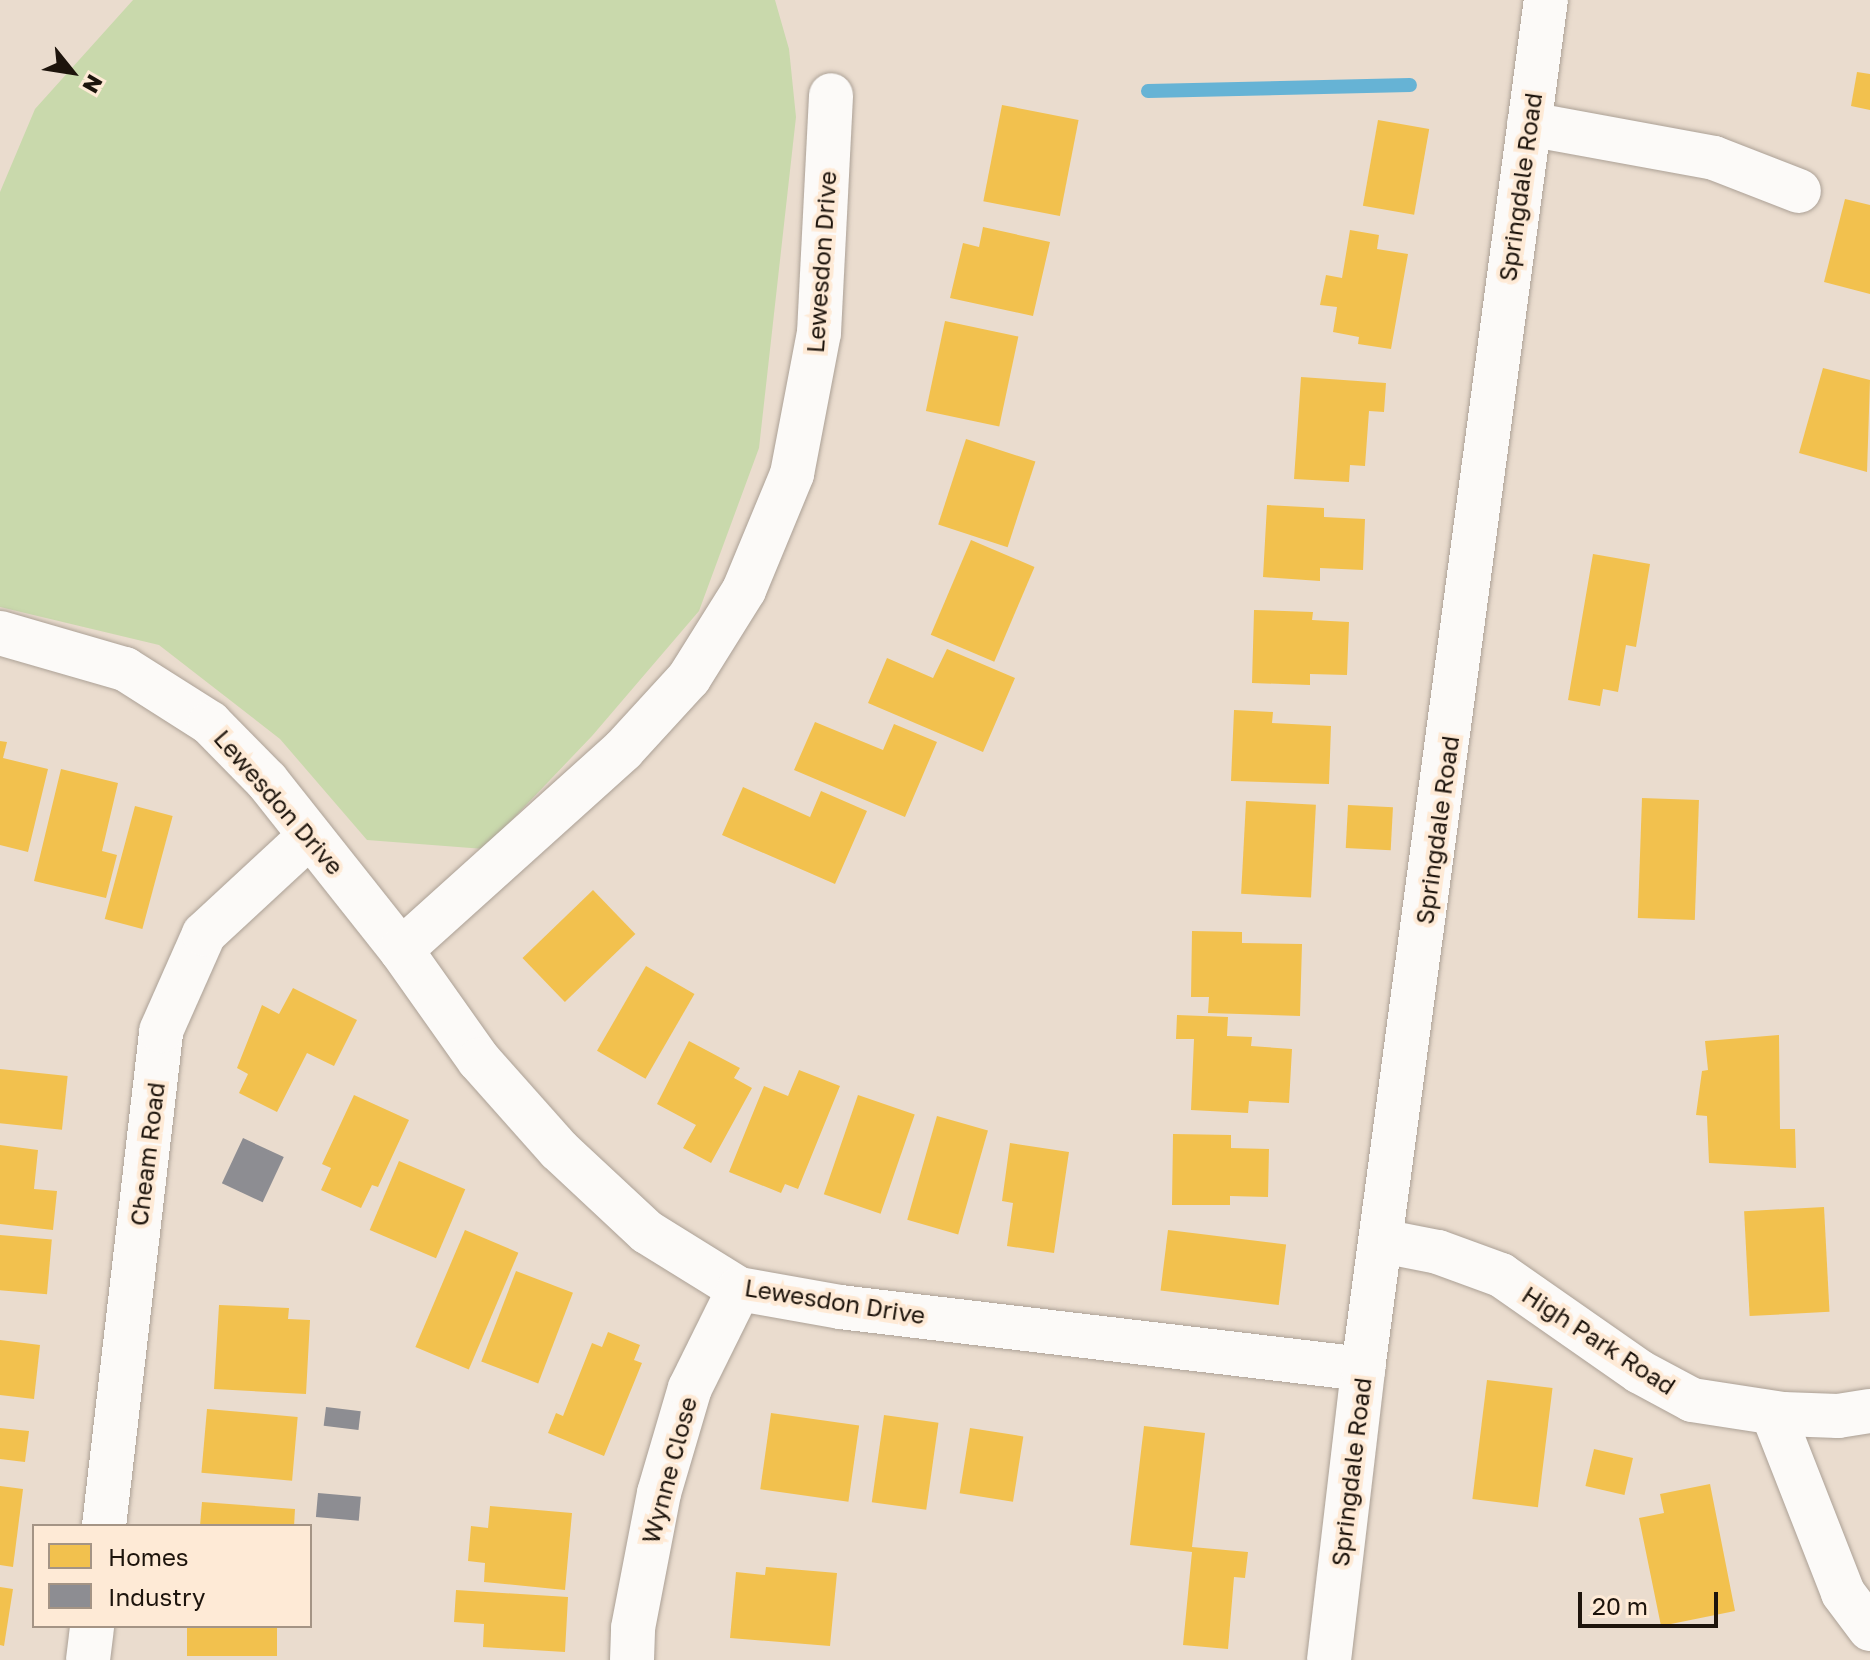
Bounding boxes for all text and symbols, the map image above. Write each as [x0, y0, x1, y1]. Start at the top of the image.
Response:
north arrow [32, 32, 112, 112]
text: N [77, 70, 109, 98]
street label: Springdale Road [1493, 91, 1547, 283]
street label: Lewesdon Drive [800, 170, 842, 354]
street label: Lewesdon Drive [208, 724, 350, 880]
street label: Springdale Road [1410, 734, 1464, 926]
street label: Cheam Road [124, 1080, 170, 1228]
street label: Lewesdon Drive [743, 1273, 927, 1329]
street label: High Park Road [1517, 1280, 1681, 1400]
street label: Springdale Road [1325, 1376, 1377, 1568]
street label: Wynne Close [636, 1393, 702, 1547]
legend [32, 1524, 312, 1628]
text: Homes [108, 1542, 189, 1571]
scale bar [1582, 1576, 1722, 1626]
text: Industry [108, 1582, 205, 1611]
text: 20 m [1592, 1591, 1648, 1620]

